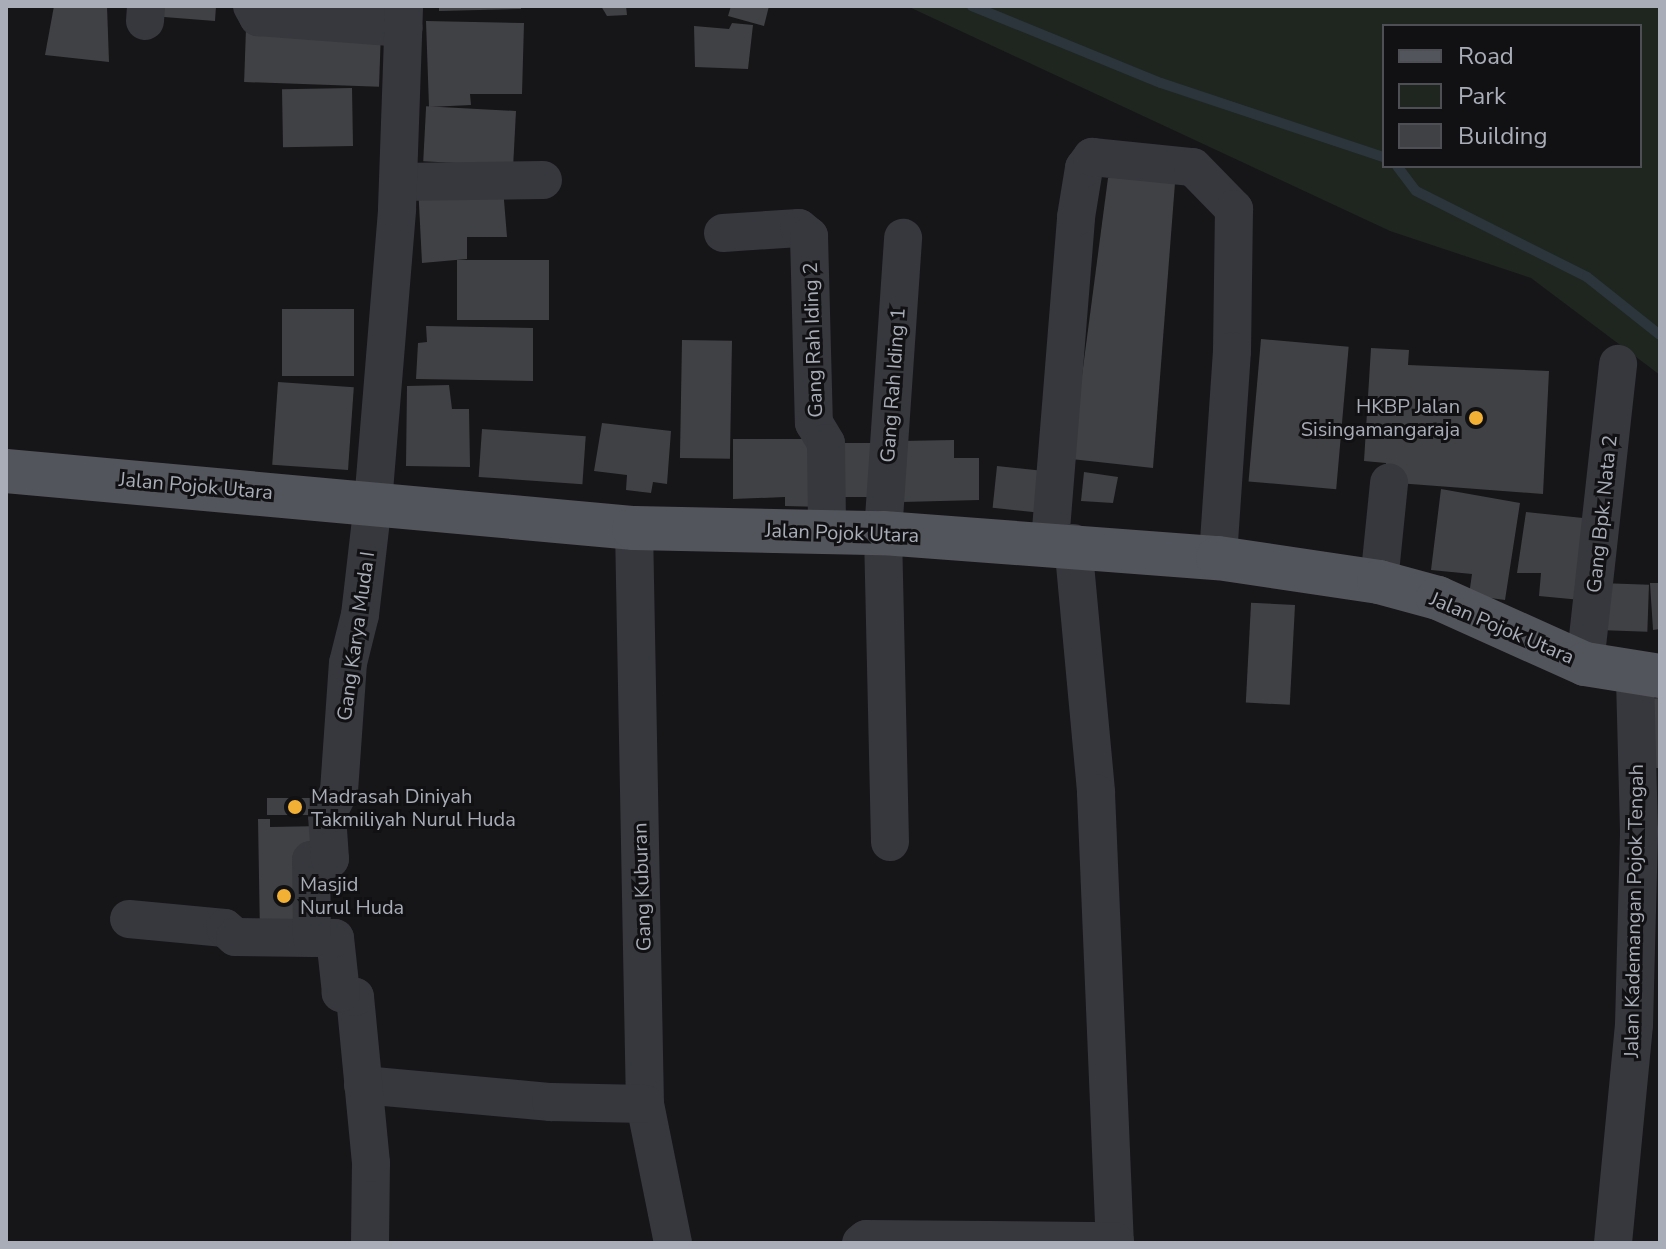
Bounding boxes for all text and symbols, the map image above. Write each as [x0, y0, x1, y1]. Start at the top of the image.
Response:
legend [1382, 24, 1642, 168]
text: Road [1458, 40, 1514, 72]
text: Park [1458, 80, 1506, 112]
text: Building [1458, 120, 1548, 152]
street label: Gang Rah Iding 2 [798, 262, 828, 418]
street label: Gang Rah Iding 1 [876, 307, 910, 463]
place label: HKBP Jalan Sisingamangaraja [1301, 394, 1460, 441]
marker: HKBP Jalan Sisingamangaraja [1467, 409, 1485, 427]
street label: Gang Bpk. Nata 2 [1582, 434, 1622, 594]
street label: Jalan Pojok Utara [118, 467, 274, 505]
street label: Jalan Pojok Utara [765, 518, 919, 548]
street label: Gang Karya Muda I [332, 550, 380, 722]
street label: Jalan Pojok Utara [1426, 587, 1578, 669]
street label: Jalan Kademangan Pojok Tengah [1619, 764, 1649, 1058]
place label: Madrasah Diniyah Takmiliyah Nurul Huda [311, 784, 516, 831]
marker: Madrasah Diniyah Takmiliyah Nurul Huda [286, 798, 304, 816]
street label: Gang Kuburan [628, 822, 656, 952]
place label: Masjid Nurul Huda [300, 872, 404, 919]
marker: Masjid Nurul Huda [275, 887, 293, 905]

